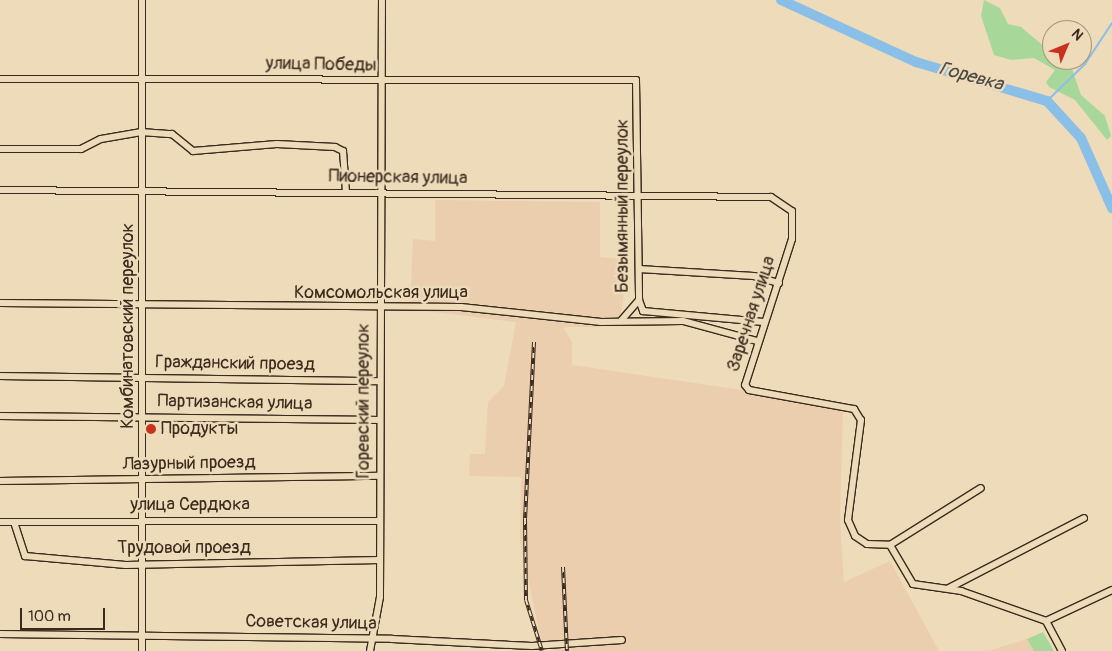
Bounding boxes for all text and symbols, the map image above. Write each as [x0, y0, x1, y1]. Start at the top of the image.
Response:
north arrow [1042, 20, 1092, 70]
text: N [1068, 25, 1087, 44]
street label: улица Победы [265, 53, 377, 77]
water label: Горевка [936, 57, 1006, 97]
street label: Безымянный переулок [612, 119, 634, 293]
street label: Пионерская улица [328, 166, 468, 190]
street label: Комбинатовский переулок [117, 223, 139, 429]
street label: Заречная улица [723, 254, 781, 374]
street label: Комсомольская улица [294, 282, 468, 304]
street label: Горевский переулок [353, 323, 375, 479]
street label: Гражданский проезд [155, 352, 315, 376]
street label: Партизанская улица [157, 391, 313, 415]
place label: Продукты [161, 418, 238, 440]
marker: Продукты [145, 423, 157, 435]
street label: Лазурный проезд [122, 452, 256, 476]
street label: улица Сердюка [130, 494, 250, 516]
street label: Трудовой проезд [117, 537, 251, 559]
scale bar [22, 598, 108, 630]
text: 100 m [28, 607, 71, 626]
street label: Советская улица [245, 611, 377, 635]

